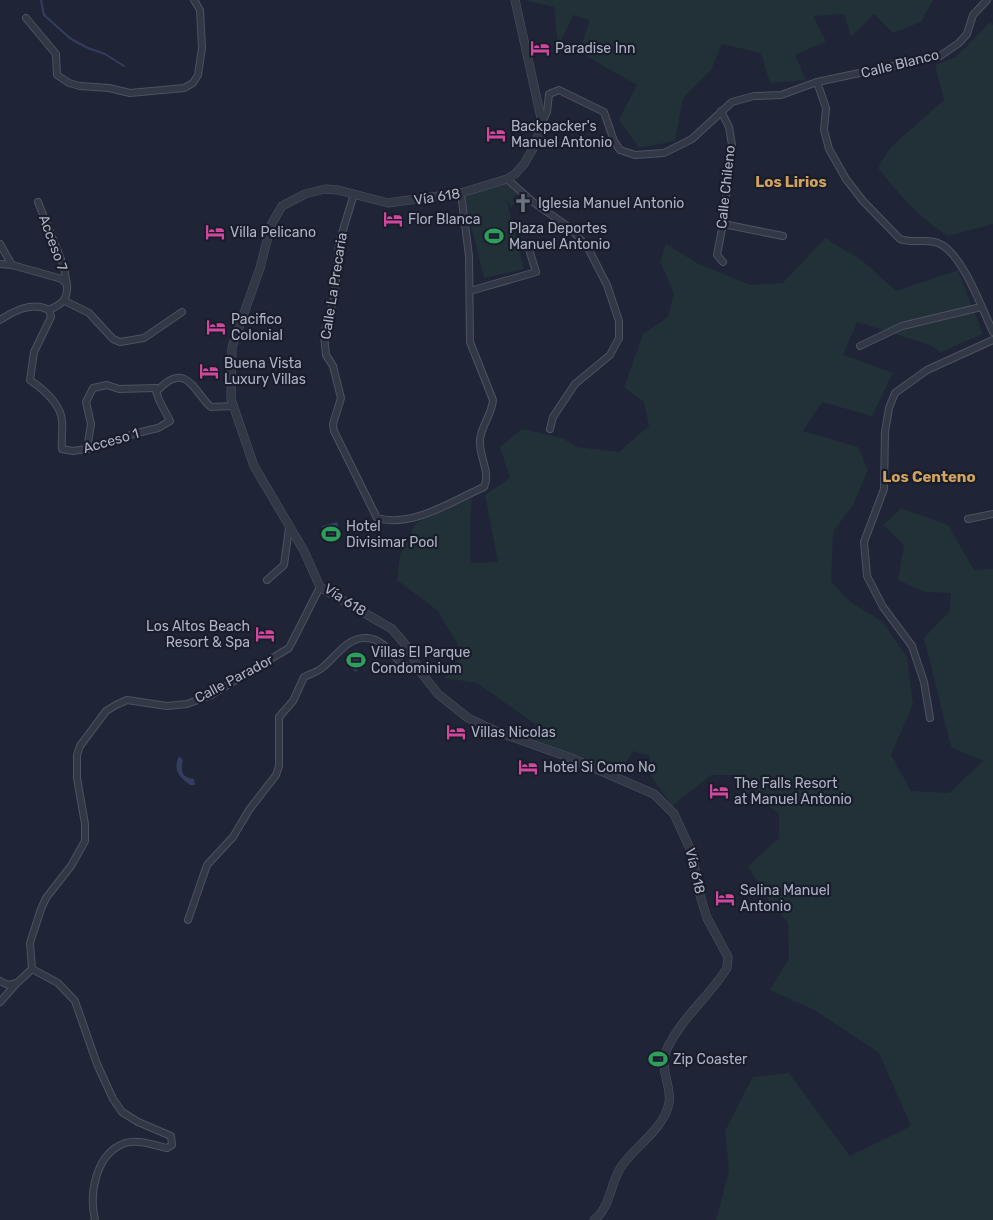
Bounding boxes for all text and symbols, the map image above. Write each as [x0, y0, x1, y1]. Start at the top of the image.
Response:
hotel icon: Paradise Inn [529, 37, 551, 59]
place label: Paradise Inn [555, 40, 635, 57]
street label: Calle Blanco [859, 46, 941, 82]
place label: Backpacker's Manuel Antonio [511, 118, 612, 151]
hotel icon: Backpacker's Manuel Antonio [485, 123, 507, 145]
street label: Calle Chileno [713, 144, 739, 230]
district label: Los Lirios [755, 173, 827, 191]
street label: Vía 618 [413, 185, 461, 209]
church icon: Iglesia Manuel Antonio [512, 192, 534, 214]
place label: Iglesia Manuel Antonio [538, 195, 684, 212]
hotel icon: Flor Blanca [382, 208, 404, 230]
place label: Flor Blanca [408, 211, 480, 228]
street label: Acceso 7 [35, 213, 71, 273]
place label: Plaza Deportes Manuel Antonio [509, 220, 610, 253]
hotel icon: Villa Pelicano [204, 221, 226, 243]
place label: Villa Pelicano [230, 224, 316, 241]
sports icon: Plaza Deportes Manuel Antonio [483, 225, 505, 247]
street label: Calle La Precaria [317, 231, 351, 341]
place label: Pacifico Colonial [231, 311, 283, 344]
hotel icon: Pacifico Colonial [205, 316, 227, 338]
place label: Buena Vista Luxury Villas [224, 355, 306, 388]
hotel icon: Buena Vista Luxury Villas [198, 360, 220, 382]
street label: Acceso 1 [81, 425, 141, 457]
district label: Los Centeno [882, 468, 976, 486]
place label: Hotel Divisimar Pool [346, 518, 438, 551]
sports icon: Hotel Divisimar Pool [320, 523, 342, 545]
street label: Vía 618 [321, 580, 369, 620]
place label: Los Altos Beach Resort & Spa [146, 618, 250, 651]
hotel icon: Los Altos Beach Resort & Spa [254, 623, 276, 645]
place label: Villas El Parque Condominium [371, 644, 470, 677]
sports icon: Villas El Parque Condominium [345, 649, 367, 671]
street label: Calle Parador [192, 651, 277, 707]
hotel icon: Villas Nicolas [445, 721, 467, 743]
place label: Villas Nicolas [471, 724, 556, 741]
hotel icon: Hotel Si Como No [517, 756, 539, 778]
place label: Hotel Si Como No [543, 759, 656, 776]
place label: The Falls Resort at Manuel Antonio [734, 775, 852, 808]
hotel icon: The Falls Resort at Manuel Antonio [708, 780, 730, 802]
street label: Vía 618 [681, 846, 709, 896]
place label: Selina Manuel Antonio [740, 882, 830, 915]
hotel icon: Selina Manuel Antonio [714, 887, 736, 909]
sports icon: Zip Coaster [647, 1048, 669, 1070]
place label: Zip Coaster [673, 1051, 748, 1068]

